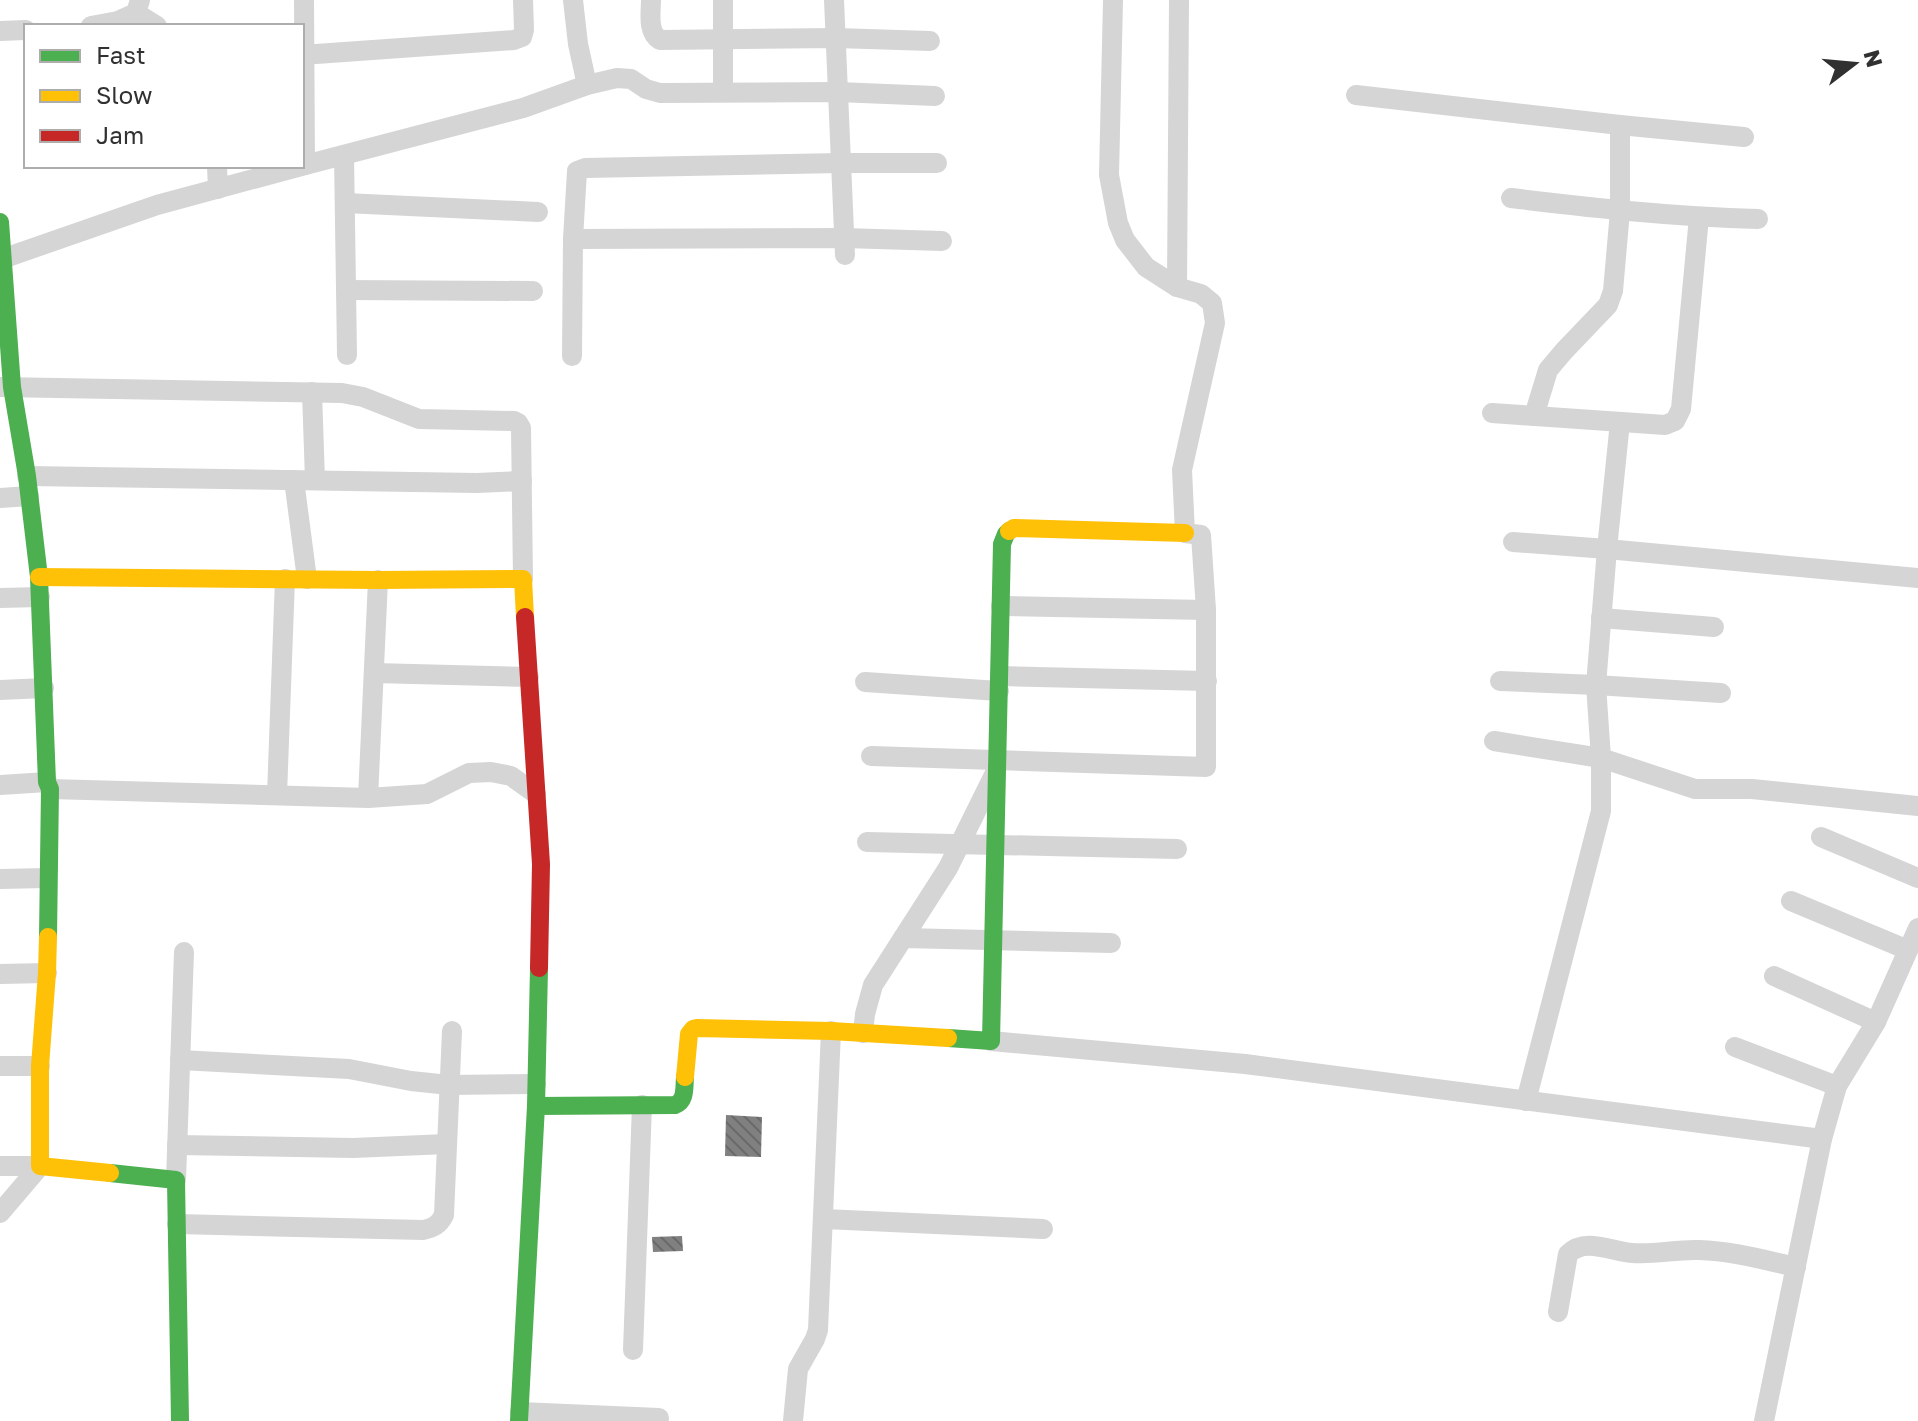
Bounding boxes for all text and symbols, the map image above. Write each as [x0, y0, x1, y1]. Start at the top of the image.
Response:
legend [24, 24, 304, 168]
north arrow [1814, 24, 1894, 104]
text: Fast [96, 40, 146, 69]
text: N [1858, 47, 1889, 70]
text: Slow [96, 80, 152, 109]
text: Jam [96, 120, 144, 149]

